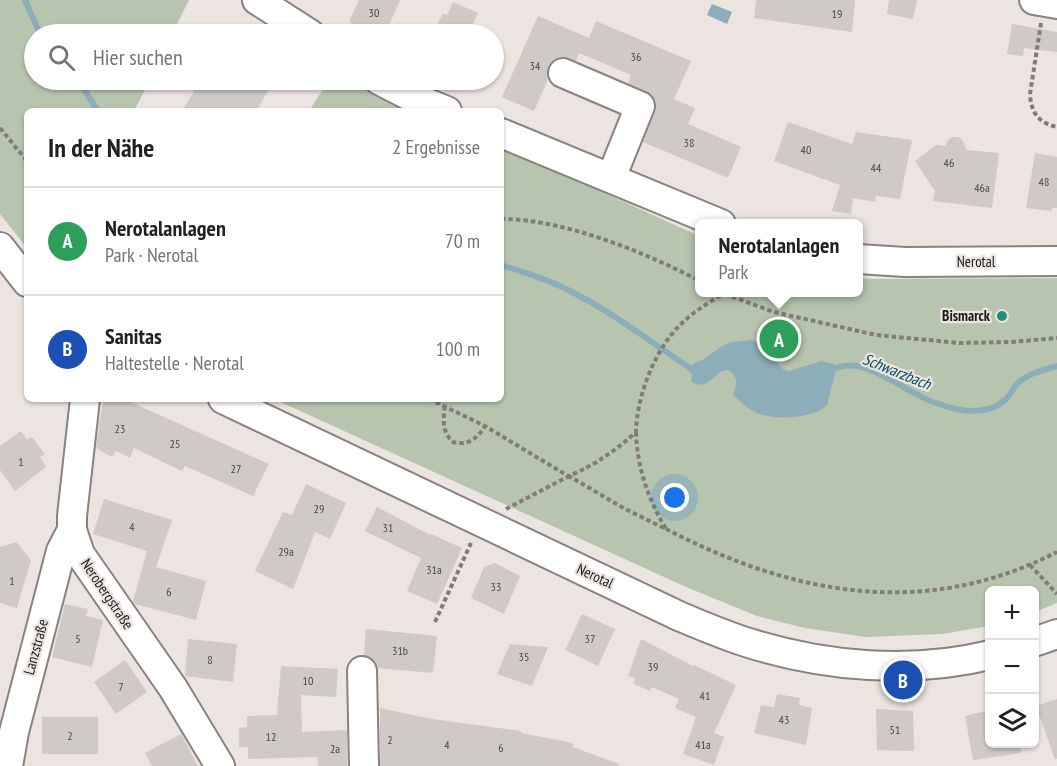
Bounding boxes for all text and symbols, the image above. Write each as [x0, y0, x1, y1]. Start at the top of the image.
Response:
house number: 30 [369, 5, 379, 20]
house number: 19 [832, 6, 842, 21]
search box [24, 24, 504, 90]
icon: search [45, 41, 78, 74]
text: Hier suchen [93, 43, 183, 71]
house number: 36 [631, 49, 641, 64]
house number: 34 [530, 58, 541, 73]
text: In der Nähe [48, 131, 154, 164]
text: 2 Ergebnisse [392, 134, 480, 160]
house number: 38 [684, 135, 694, 150]
house number: 40 [801, 142, 811, 157]
house number: 46 [944, 155, 954, 170]
house number: 44 [871, 160, 882, 175]
house number: 48 [1039, 174, 1049, 189]
house number: 46a [974, 180, 990, 195]
text: Nerotalanlagen [105, 214, 226, 242]
popup [695, 219, 863, 297]
text: A [62, 228, 73, 254]
text: 70 m [445, 228, 480, 254]
text: Nerotalanlagen [719, 231, 839, 259]
text: Park · Nerotal [105, 242, 198, 268]
street label: Nerotal [957, 252, 996, 271]
text: Park [719, 259, 748, 285]
place label: Bismarck [942, 306, 991, 325]
marker: Bismarck [995, 309, 1009, 323]
pin: A [760, 316, 798, 362]
text: Sanitas [105, 322, 162, 350]
text: B [63, 336, 72, 362]
text: 100 m [436, 336, 480, 362]
water label: Schwarzbach [860, 348, 935, 394]
text: Haltestelle · Nerotal [105, 350, 244, 376]
house number: 23 [115, 421, 125, 436]
house number: 25 [170, 436, 180, 451]
house number: 1 [18, 454, 24, 469]
house number: 27 [231, 461, 241, 476]
your location [660, 483, 689, 512]
house number: 29 [314, 501, 324, 516]
house number: 4 [129, 519, 135, 534]
house number: 31 [383, 520, 393, 535]
house number: 29a [278, 544, 294, 559]
street label: Nerobergstraße [77, 555, 138, 633]
street label: Nerotal [574, 559, 617, 592]
house number: 31a [426, 562, 442, 577]
house number: 1 [9, 573, 15, 588]
house number: 33 [491, 579, 501, 594]
house number: 6 [166, 584, 172, 599]
map controls [985, 586, 1039, 748]
button: + [985, 586, 1039, 640]
street label: Lanzstraße [19, 617, 52, 677]
house number: 5 [75, 631, 81, 646]
house number: 37 [585, 631, 595, 646]
button: − [985, 640, 1039, 694]
house number: 31b [392, 643, 408, 658]
house number: 35 [519, 649, 529, 664]
house number: 8 [207, 652, 213, 667]
pin: B [884, 658, 922, 702]
house number: 39 [648, 659, 658, 674]
house number: 10 [303, 673, 313, 688]
house number: 7 [118, 679, 124, 694]
house number: 41 [700, 688, 710, 703]
button: layers [985, 694, 1039, 748]
house number: 43 [779, 712, 789, 727]
house number: 51 [890, 722, 900, 737]
house number: 2 [67, 728, 73, 743]
house number: 12 [266, 729, 276, 744]
house number: 2 [387, 732, 393, 747]
house number: 4 [444, 737, 450, 752]
house number: 41a [695, 737, 711, 752]
house number: 6 [498, 740, 504, 755]
house number: 2a [330, 741, 340, 756]

